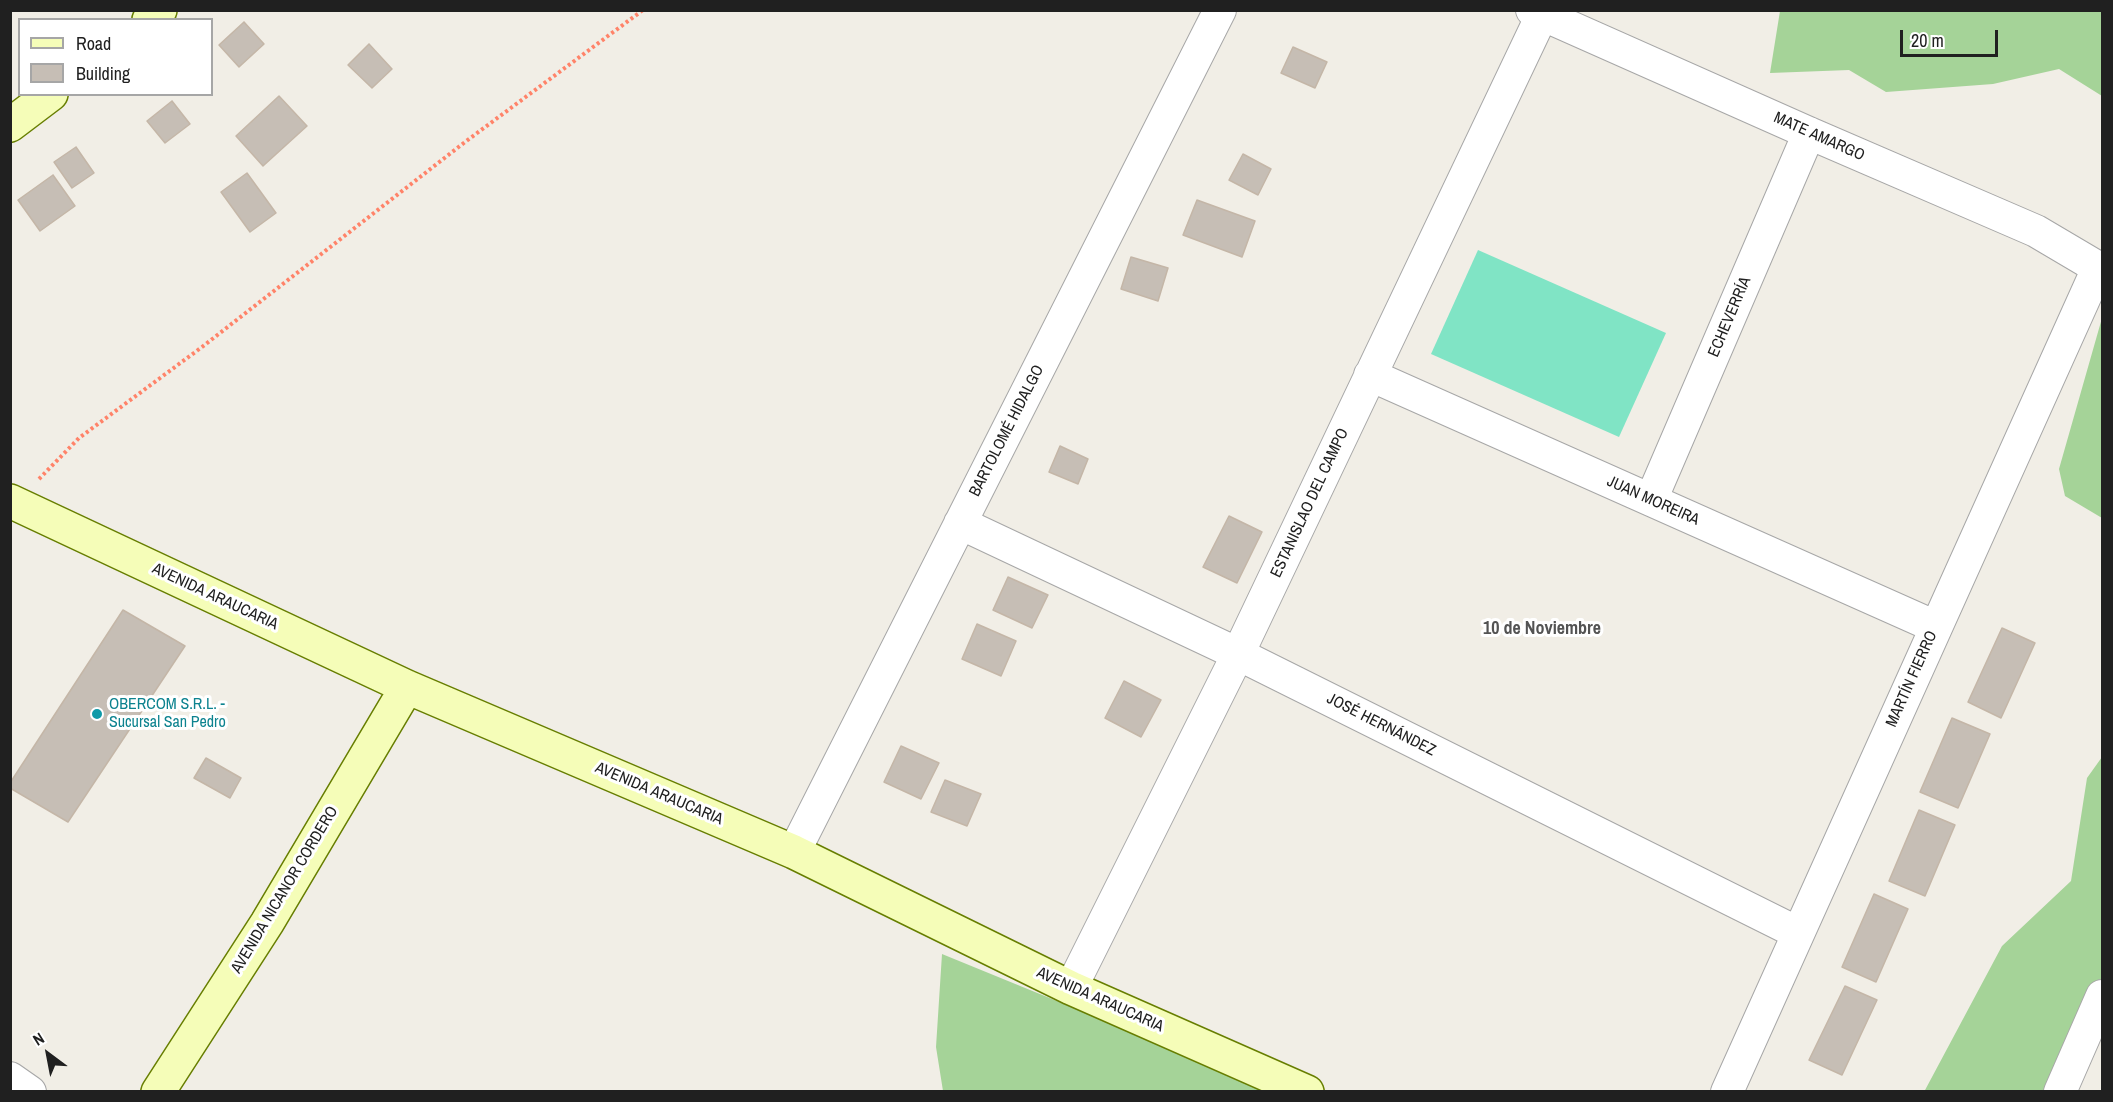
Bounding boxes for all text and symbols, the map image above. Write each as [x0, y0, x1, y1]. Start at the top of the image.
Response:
legend [18, 18, 213, 96]
scale bar [1903, 18, 2000, 56]
text: 20 m [1911, 28, 1944, 53]
text: Road [76, 31, 111, 56]
text: Building [76, 61, 130, 86]
street label: MATE AMARGO [1771, 108, 1867, 166]
street label: ECHEVERRÍA [1704, 274, 1756, 360]
street label: BARTOLOMÉ HIDALGO [966, 362, 1048, 500]
street label: ESTANISLAO DEL CAMPO [1267, 425, 1353, 581]
street label: JUAN MOREIRA [1604, 472, 1702, 530]
street label: AVENIDA ARAUCARIA [149, 559, 281, 635]
district label: 10 de Noviembre [1483, 618, 1601, 640]
street label: MARTÍN FIERRO [1882, 628, 1942, 730]
street label: JOSÉ HERNÁNDEZ [1323, 689, 1439, 761]
place label: OBERCOM S.R.L. - Sucursal San Pedro [109, 695, 226, 733]
marker: OBERCOM S.R.L. - Sucursal San Pedro [90, 707, 104, 721]
street label: AVENIDA ARAUCARIA [592, 758, 726, 830]
street label: AVENIDA NICANOR CORDERO [227, 803, 343, 977]
street label: AVENIDA ARAUCARIA [1034, 963, 1166, 1037]
north arrow [18, 1024, 78, 1084]
text: N [29, 1027, 48, 1051]

